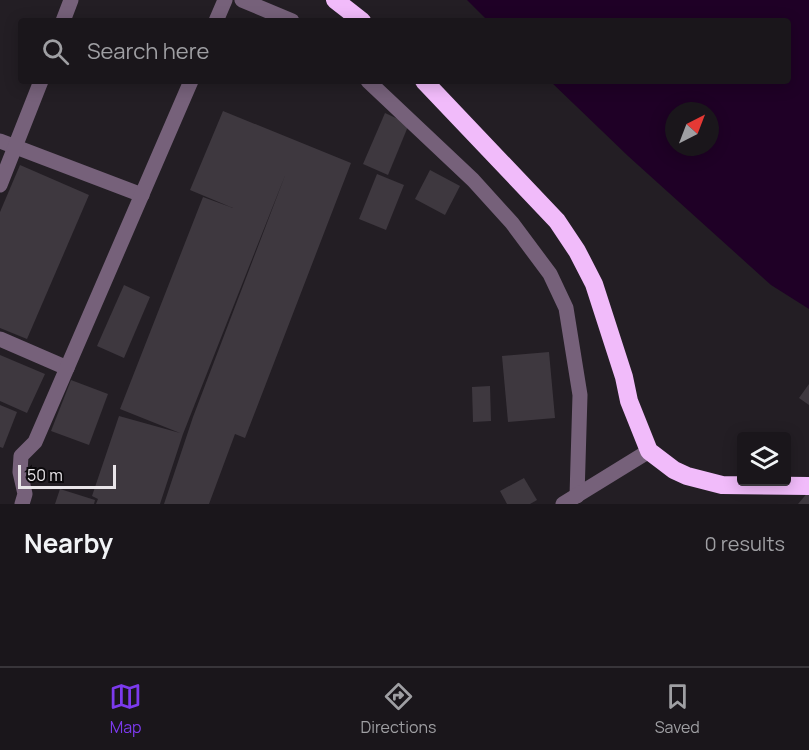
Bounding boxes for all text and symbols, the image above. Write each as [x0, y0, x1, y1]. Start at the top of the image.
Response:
search box [18, 18, 791, 84]
icon: search [39, 35, 72, 68]
text: Search here [87, 36, 209, 66]
north arrow [665, 102, 719, 156]
map controls [737, 432, 791, 486]
button: layers [737, 432, 791, 486]
scale bar [18, 462, 116, 490]
text: 50 m [27, 464, 63, 486]
text: Nearby [24, 525, 113, 561]
text: 0 results [705, 530, 785, 557]
tab: Map [109, 680, 142, 738]
tab: Directions [361, 680, 436, 738]
tab: Saved [655, 680, 700, 738]

